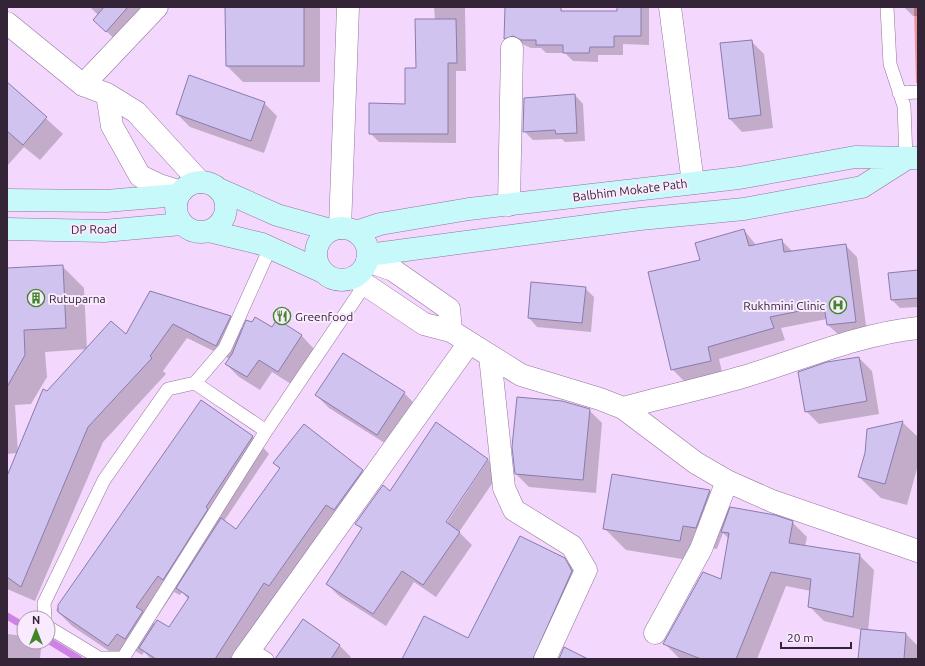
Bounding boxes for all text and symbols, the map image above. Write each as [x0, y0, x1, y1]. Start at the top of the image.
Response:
street label: Balbhim Mokate Path [572, 177, 688, 203]
street label: DP Road [71, 222, 117, 236]
building icon: Rutuparna [26, 288, 46, 308]
place label: Rutuparna [49, 292, 106, 305]
hospital icon: Rukhmini Clinic [828, 295, 848, 315]
place label: Rukhmini Clinic [743, 299, 825, 312]
restaurant icon: Greenfood [272, 306, 292, 326]
place label: Greenfood [295, 310, 353, 323]
north arrow [16, 610, 56, 650]
text: N [32, 614, 40, 626]
scale bar [781, 624, 851, 650]
text: 20 m [787, 631, 814, 644]

